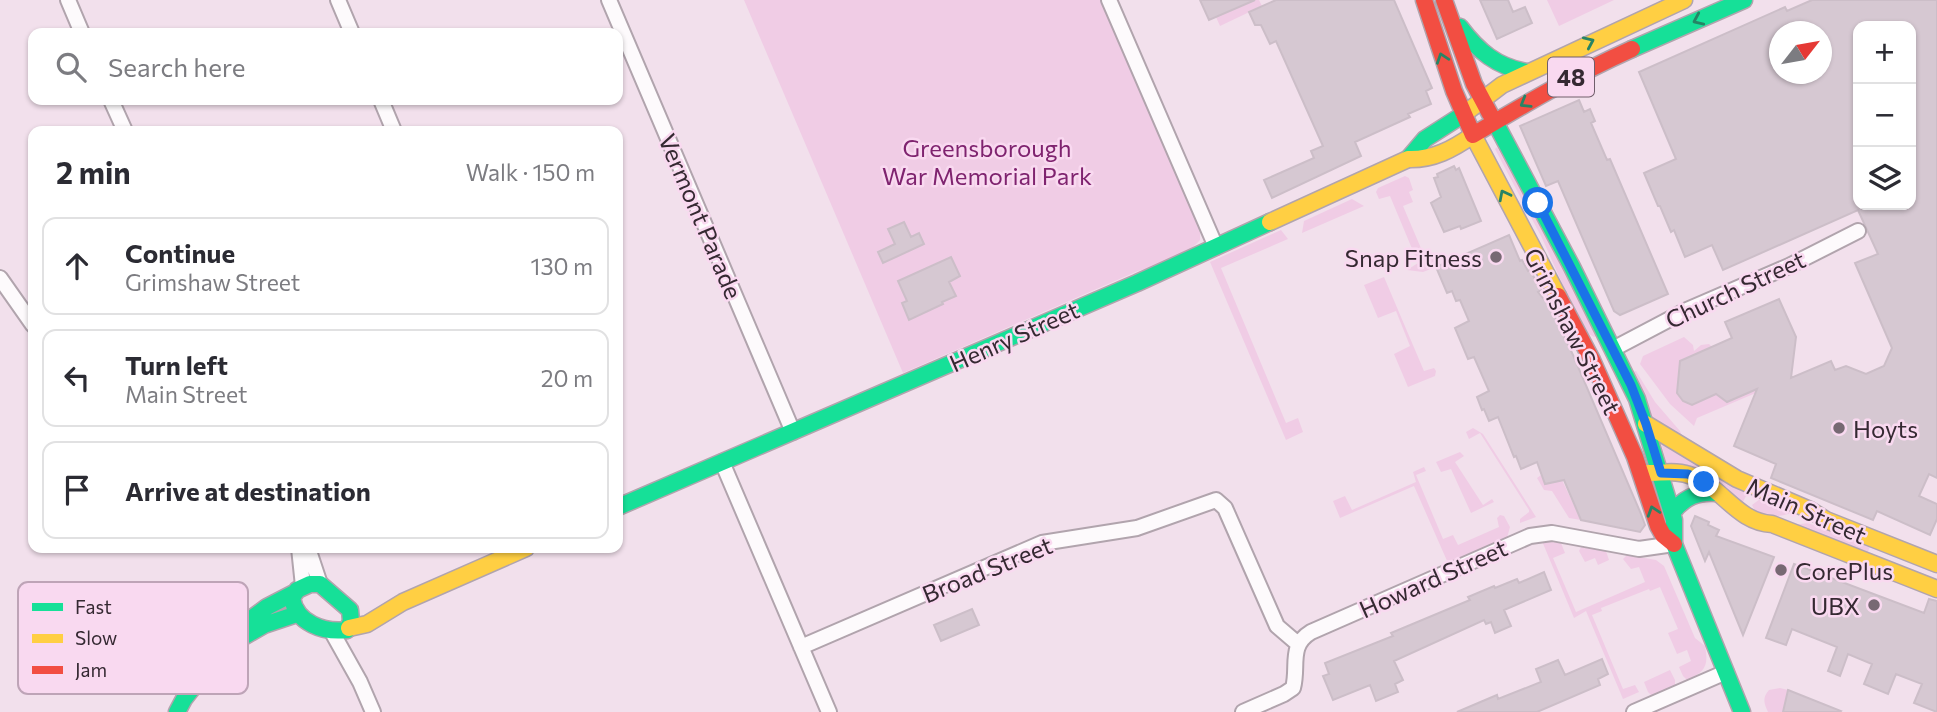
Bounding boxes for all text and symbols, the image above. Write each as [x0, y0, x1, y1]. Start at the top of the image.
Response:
one-way arrow [1693, 12, 1705, 26]
north arrow [1769, 21, 1832, 84]
map controls [1853, 21, 1916, 210]
button: + [1853, 21, 1916, 84]
search box [28, 28, 623, 105]
one-way arrow [1582, 36, 1594, 50]
icon: search [52, 48, 90, 86]
text: Search here [108, 51, 246, 82]
one-way arrow [1436, 52, 1450, 64]
road number: 48 [1548, 58, 1594, 96]
button: − [1853, 84, 1916, 147]
one-way arrow [1520, 95, 1533, 108]
street label: Vermont Parade [653, 129, 749, 303]
park label: Greensborough War Memorial Park [882, 133, 1092, 190]
button: layers [1853, 147, 1916, 210]
text: 2 min [56, 153, 131, 190]
text: Walk · 150 m [466, 158, 595, 186]
route start [1522, 187, 1553, 218]
one-way arrow [1498, 190, 1512, 202]
text: Continue [125, 237, 235, 268]
place label: Snap Fitness [1345, 243, 1482, 272]
street label: Grimshaw Street [1519, 243, 1628, 419]
street label: Church Street [1661, 244, 1810, 334]
icon: ahead [58, 247, 96, 285]
marker: Snap Fitness [1488, 249, 1504, 265]
text: 130 m [531, 252, 593, 280]
text: Grimshaw Street [125, 268, 300, 296]
street label: Henry Street [945, 294, 1083, 377]
text: Turn left [125, 349, 228, 380]
icon: left [58, 359, 96, 397]
text: 20 m [541, 364, 593, 392]
text: Main Street [125, 380, 247, 408]
place label: Hoyts [1853, 414, 1918, 443]
marker: Hoyts [1831, 420, 1847, 436]
route end [1688, 466, 1719, 497]
icon: arrive [58, 471, 96, 509]
street label: Main Street [1743, 471, 1871, 549]
text: Arrive at destination [125, 475, 371, 506]
one-way arrow [1646, 506, 1661, 518]
street label: Broad Street [918, 530, 1056, 608]
street label: Howard Street [1355, 532, 1512, 624]
place label: CorePlus [1795, 556, 1893, 585]
marker: CorePlus [1773, 562, 1789, 578]
legend [18, 582, 248, 694]
place label: UBX [1811, 591, 1860, 620]
text: Fast [75, 595, 112, 618]
marker: UBX [1866, 597, 1882, 613]
text: Slow [75, 626, 117, 649]
text: Jam [75, 658, 107, 681]

